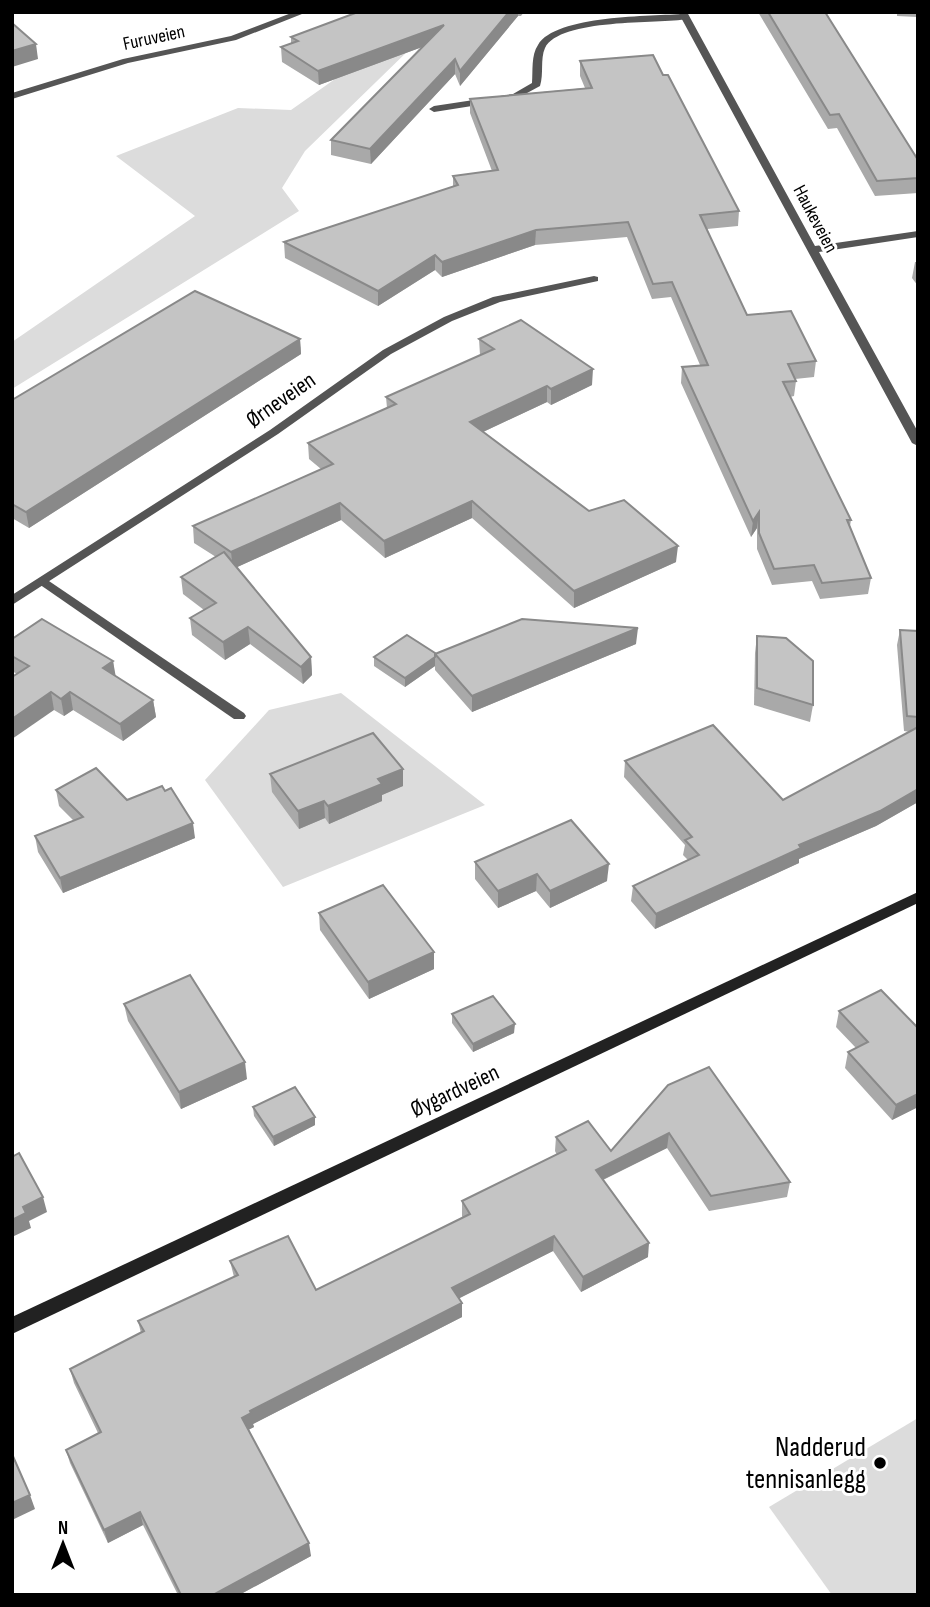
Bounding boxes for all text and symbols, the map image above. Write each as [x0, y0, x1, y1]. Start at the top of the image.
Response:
street label: Furuveien [121, 20, 187, 56]
street label: Haukeveien [788, 181, 842, 257]
street label: Ørneveien [241, 366, 321, 434]
street label: Øygardveien [406, 1058, 504, 1124]
place label: Nadderud tennisanlegg [746, 1431, 866, 1496]
marker: Nadderud tennisanlegg [872, 1455, 888, 1471]
north arrow [28, 1509, 98, 1579]
text: N [58, 1517, 68, 1540]

